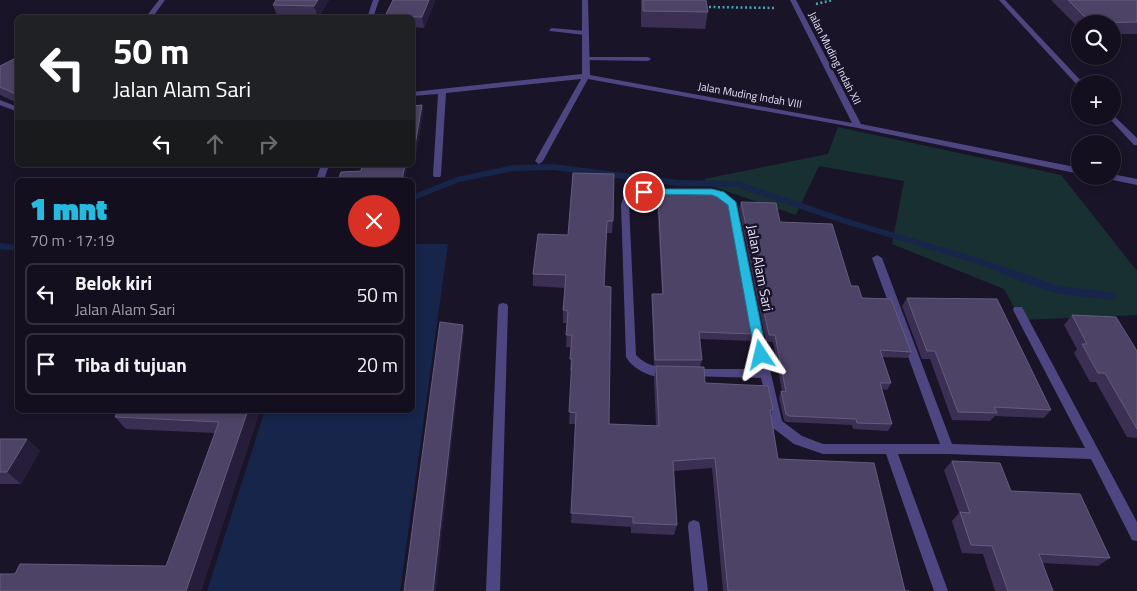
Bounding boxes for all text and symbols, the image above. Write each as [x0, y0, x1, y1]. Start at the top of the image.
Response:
street label: Jalan Muding Indah XII [805, 9, 865, 107]
map controls [1071, 15, 1121, 185]
button: search [1071, 15, 1121, 65]
text: 50 m [113, 24, 189, 78]
icon: left [30, 35, 95, 100]
text: Jalan Alam Sari [113, 72, 251, 106]
button: + [1071, 75, 1121, 125]
street label: Jalan Muding Indah VIII [697, 78, 803, 112]
icon: left [148, 130, 176, 158]
icon: ahead [201, 130, 229, 158]
icon: right [254, 130, 282, 158]
button: − [1071, 135, 1121, 185]
pin [623, 171, 665, 213]
icon: arrive [630, 178, 658, 206]
text: 1 mnt [30, 186, 107, 232]
button: close [348, 195, 400, 247]
street label: Jalan Alam Sari [742, 223, 779, 313]
text: 70 m · 17:19 [30, 228, 115, 252]
text: Belok kiri [75, 268, 152, 297]
icon: left [32, 280, 60, 308]
text: 50 m [357, 280, 398, 309]
text: Jalan Alam Sari [75, 297, 175, 321]
position arrow [734, 328, 786, 380]
icon: arrive [32, 350, 60, 378]
text: Tiba di tujuan [75, 350, 187, 379]
text: 20 m [357, 350, 398, 379]

